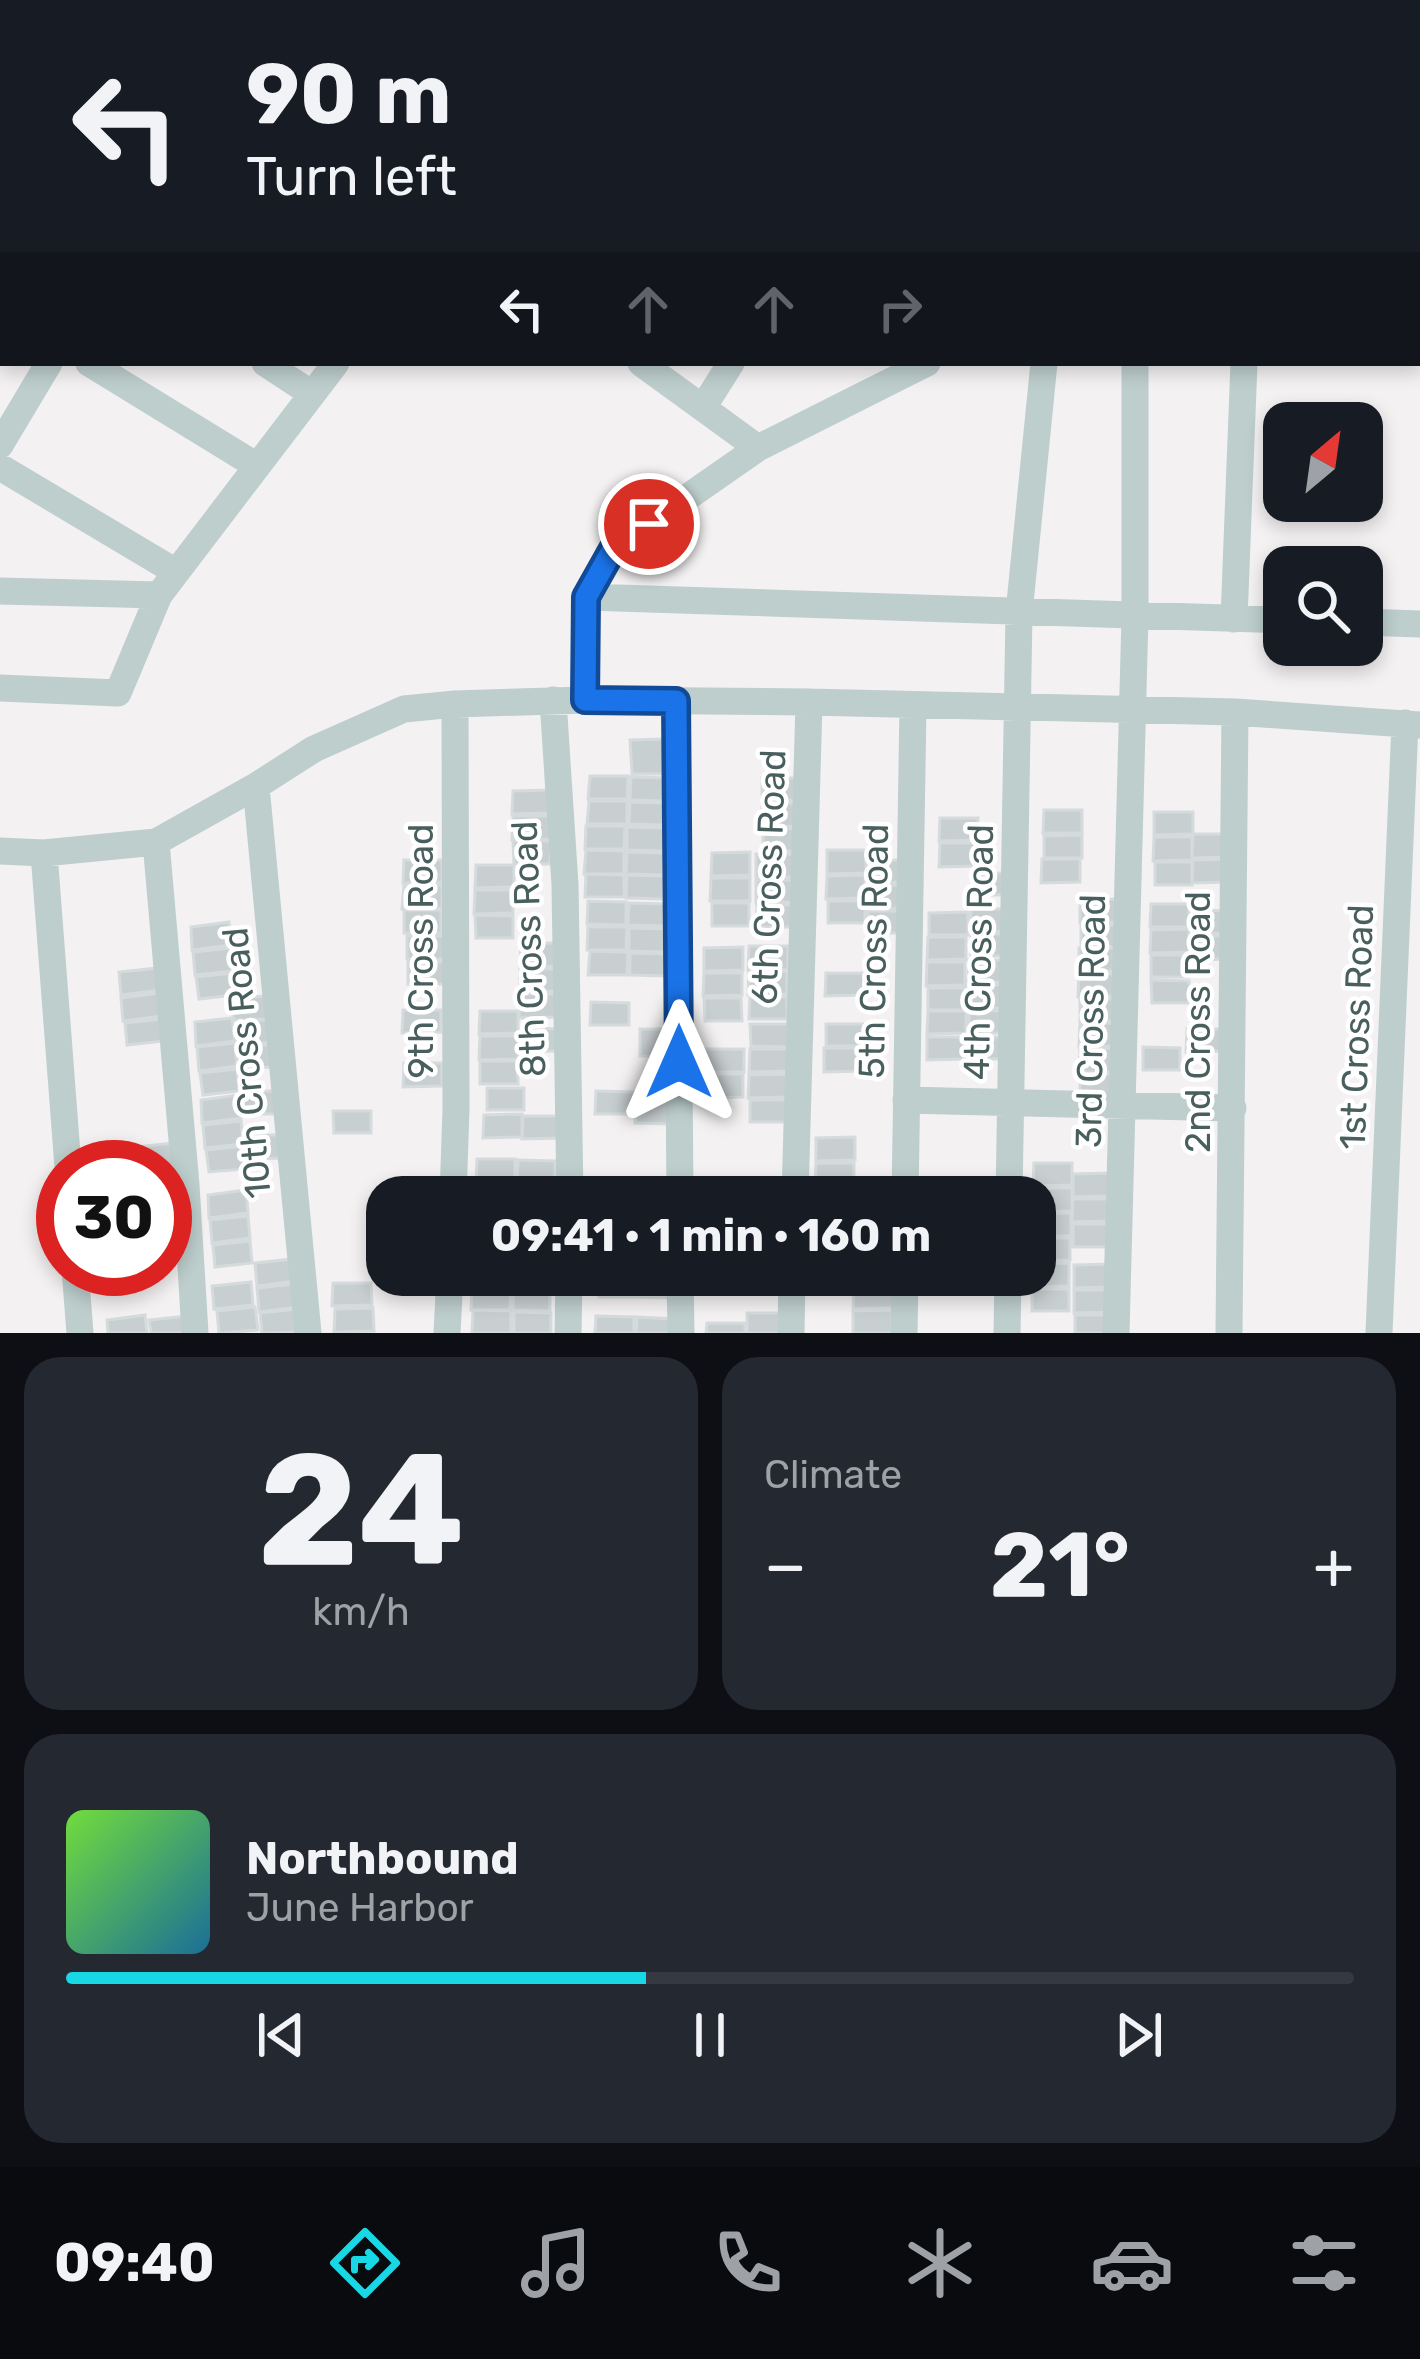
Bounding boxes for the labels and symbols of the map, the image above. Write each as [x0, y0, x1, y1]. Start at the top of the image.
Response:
north arrow [1263, 402, 1383, 522]
pin [598, 473, 700, 575]
street label: 6th Cross Road [743, 749, 794, 1005]
street label: 8th Cross Road [503, 820, 554, 1078]
street label: 5th Cross Road [850, 823, 897, 1079]
street label: 9th Cross Road [399, 824, 442, 1079]
street label: 4th Cross Road [955, 824, 1002, 1080]
street label: 2nd Cross Road [1176, 891, 1219, 1153]
street label: 3rd Cross Road [1067, 894, 1114, 1148]
street label: 1st Cross Road [1331, 904, 1382, 1150]
street label: 10th Cross Road [213, 926, 280, 1200]
position arrow [616, 999, 742, 1125]
speed limit sign: 30 [36, 1140, 192, 1296]

